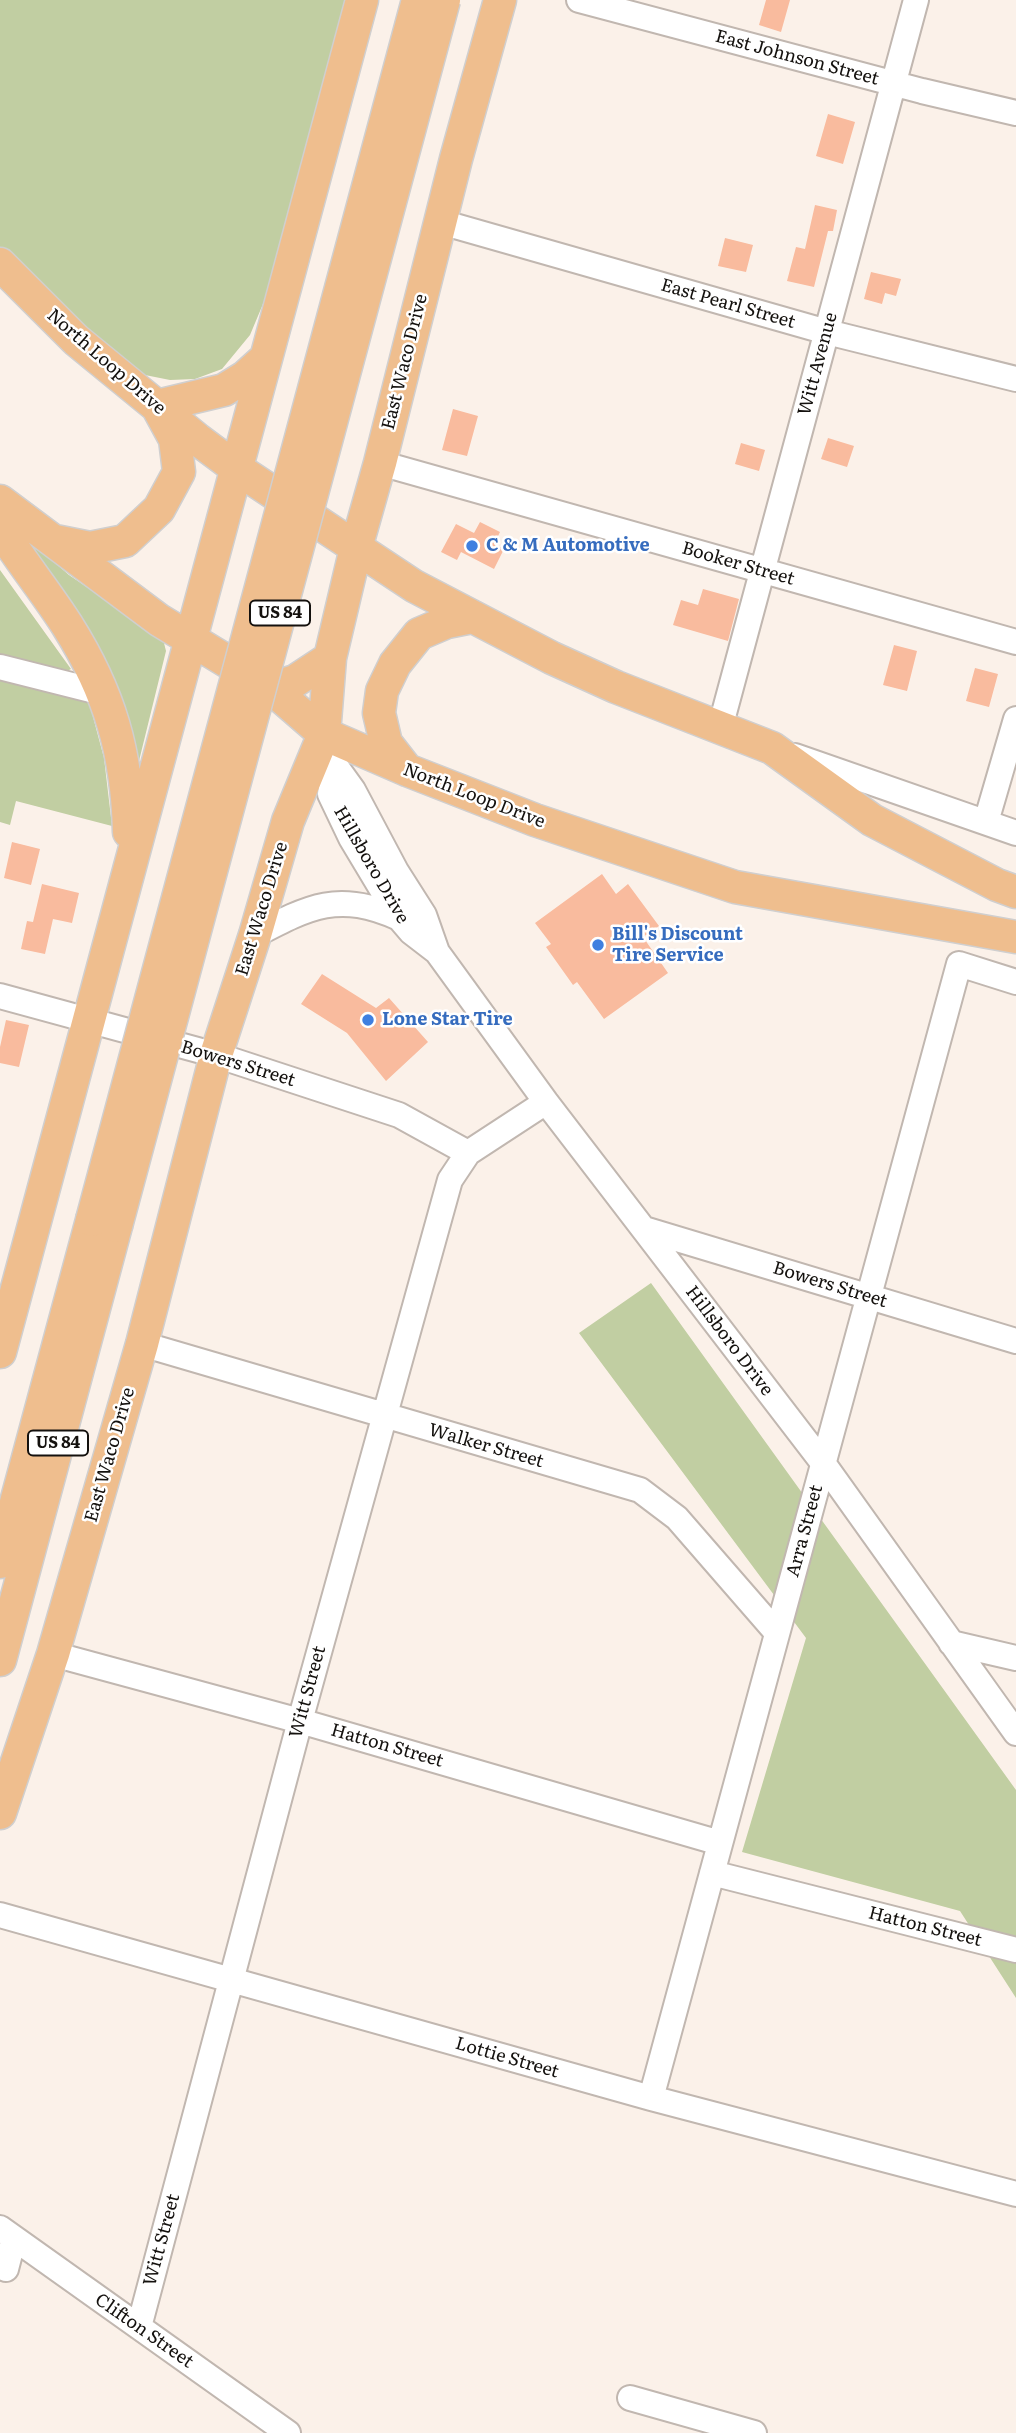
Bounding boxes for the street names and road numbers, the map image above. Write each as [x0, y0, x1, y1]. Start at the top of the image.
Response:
street label: East Johnson Street [713, 26, 881, 90]
street label: East Pearl Street [658, 274, 798, 334]
street label: East Waco Drive [378, 292, 432, 432]
street label: North Loop Drive [42, 305, 170, 419]
street label: Witt Avenue [794, 310, 842, 418]
street label: Booker Street [679, 538, 797, 590]
road number: US 84 [250, 600, 310, 626]
street label: North Loop Drive [400, 759, 548, 833]
street label: Hillsboro Drive [329, 802, 413, 928]
street label: East Waco Drive [231, 839, 293, 979]
street label: Bowers Street [178, 1036, 298, 1092]
street label: Bowers Street [770, 1257, 890, 1313]
street label: Hillsboro Drive [681, 1282, 777, 1400]
street label: East Waco Drive [80, 1385, 140, 1525]
street label: Walker Street [426, 1419, 546, 1473]
road number: US 84 [28, 1430, 88, 1456]
street label: Arra Street [782, 1482, 828, 1580]
street label: Witt Street [285, 1644, 331, 1740]
street label: Hatton Street [328, 1720, 446, 1772]
street label: Hatton Street [866, 1902, 984, 1952]
street label: Lottie Street [453, 2033, 561, 2083]
street label: Witt Street [139, 2192, 185, 2288]
street label: Clifton Street [91, 2289, 197, 2373]

